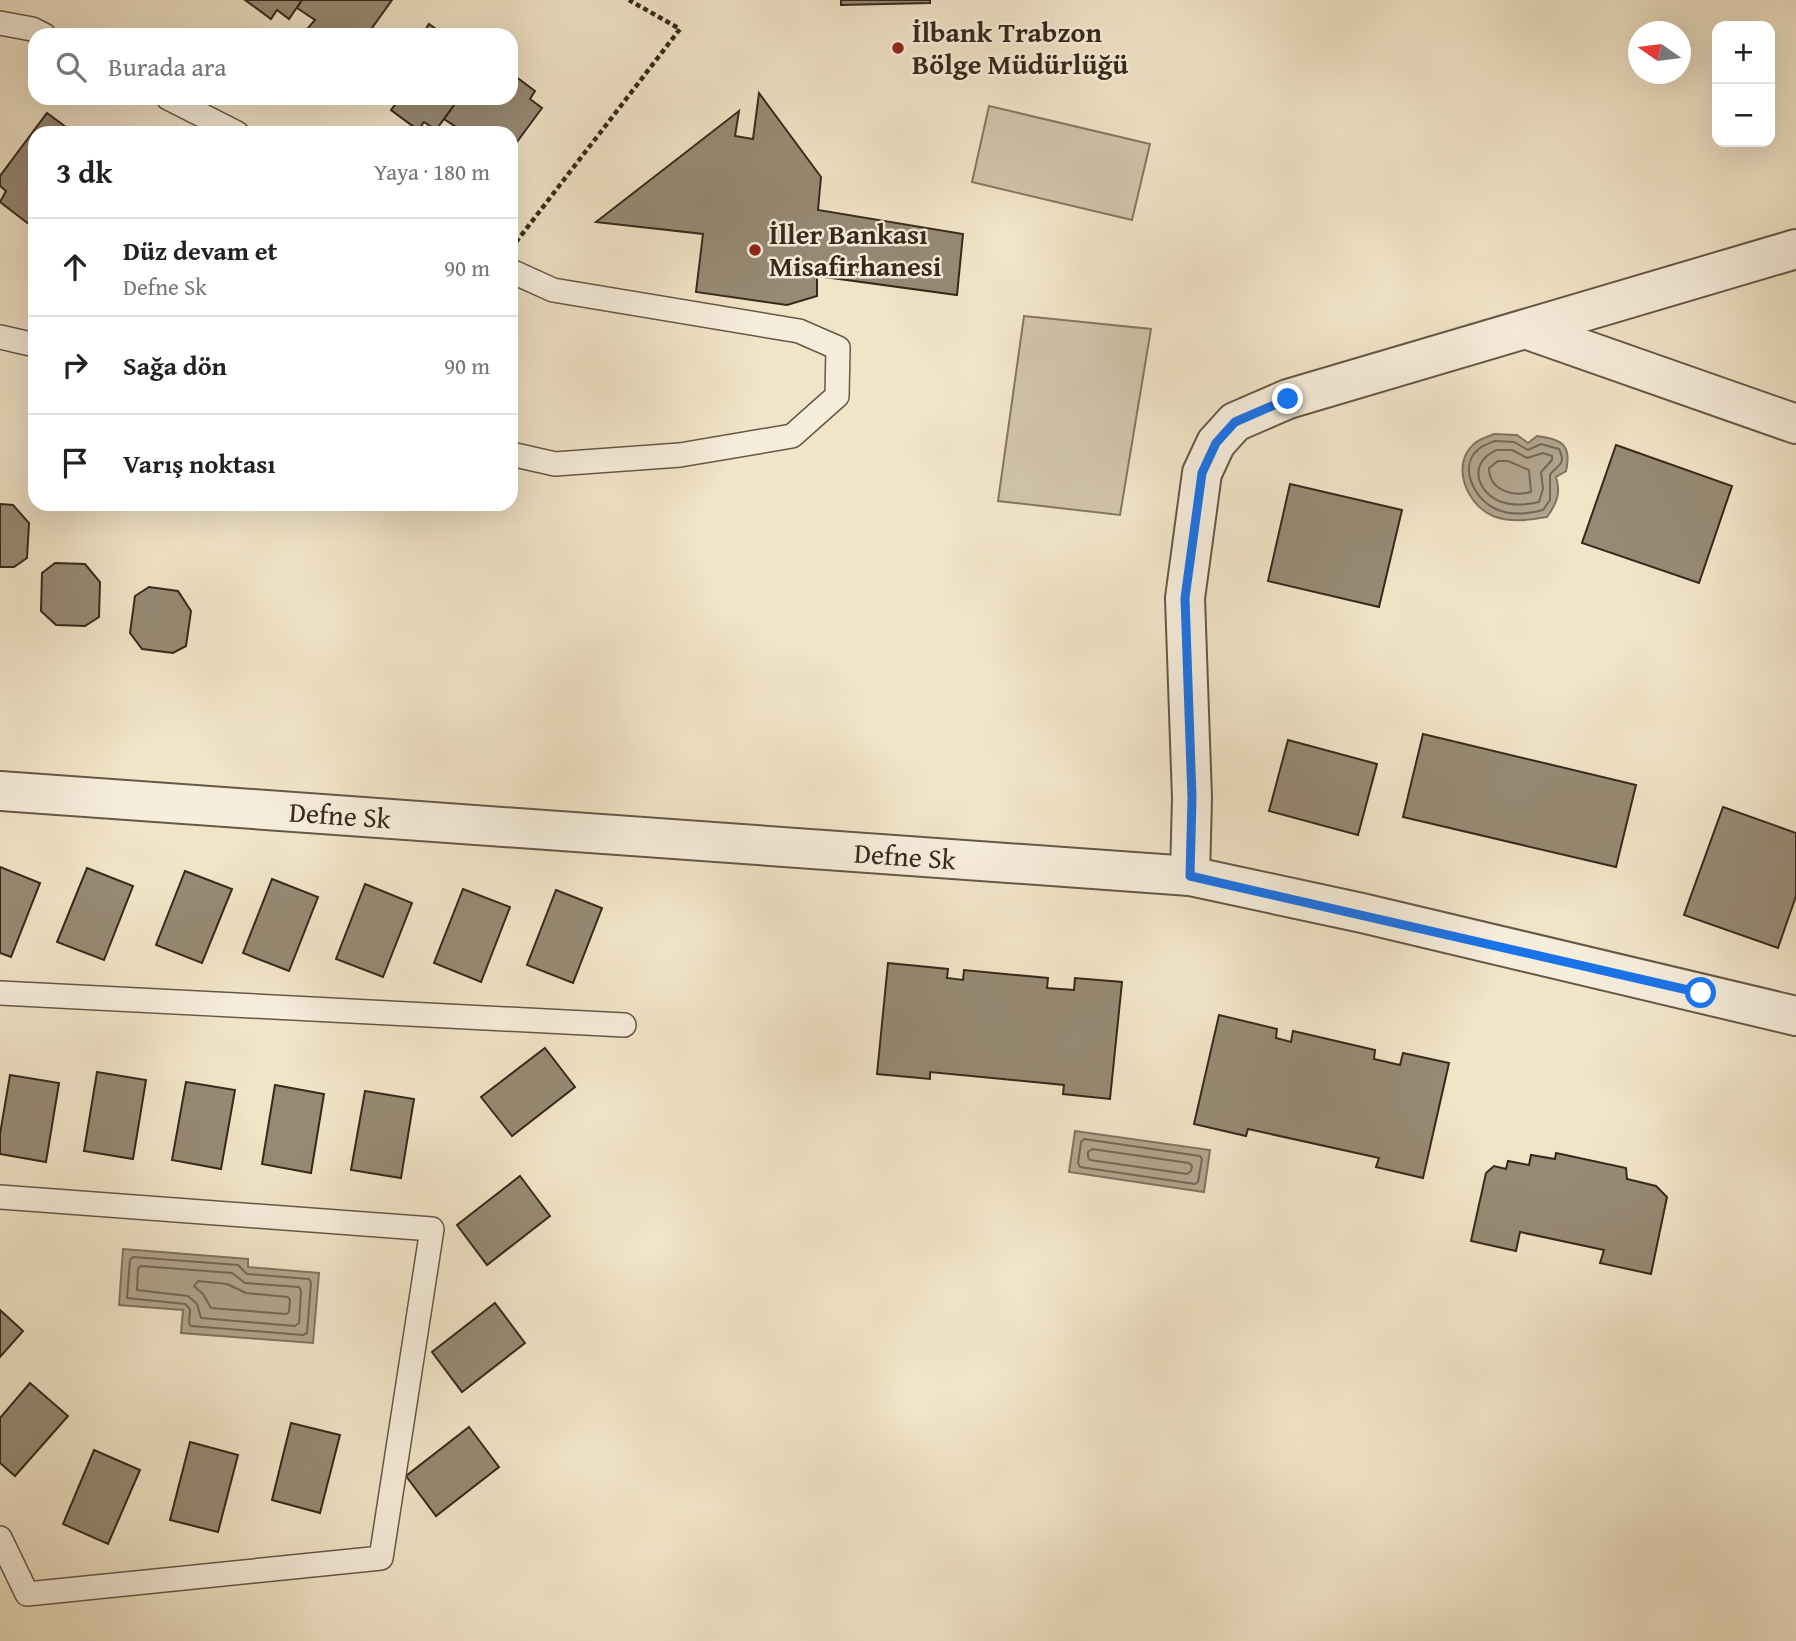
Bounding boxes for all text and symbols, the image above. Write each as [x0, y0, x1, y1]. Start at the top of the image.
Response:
place label: İlbank Trabzon Bölge Müdürlüğü [912, 11, 1128, 84]
north arrow [1628, 21, 1691, 84]
map controls [1712, 21, 1775, 147]
button: + [1712, 21, 1775, 84]
search box [28, 28, 518, 105]
marker: İlbank Trabzon Bölge Müdürlüğü [890, 40, 906, 56]
text: Burada ara [108, 47, 227, 86]
icon: search [52, 48, 90, 86]
button: − [1712, 84, 1775, 147]
text: 3 dk [56, 150, 112, 194]
text: Yaya · 180 m [374, 155, 490, 188]
place label: İller Bankası Misafirhanesi [769, 213, 942, 286]
text: Düz devam et [123, 231, 277, 270]
marker: İller Bankası Misafirhanesi [747, 242, 763, 258]
icon: ahead [56, 248, 94, 286]
text: 90 m [444, 251, 490, 284]
text: Defne Sk [123, 270, 207, 303]
icon: right [56, 346, 94, 384]
text: Sağa dön [123, 346, 227, 385]
text: 90 m [444, 349, 490, 382]
route end [1272, 383, 1303, 414]
icon: arrive [56, 444, 94, 482]
text: Varış noktası [123, 444, 275, 483]
street label: Defne Sk [288, 790, 393, 839]
street label: Defne Sk [853, 831, 958, 880]
route start [1685, 977, 1716, 1008]

